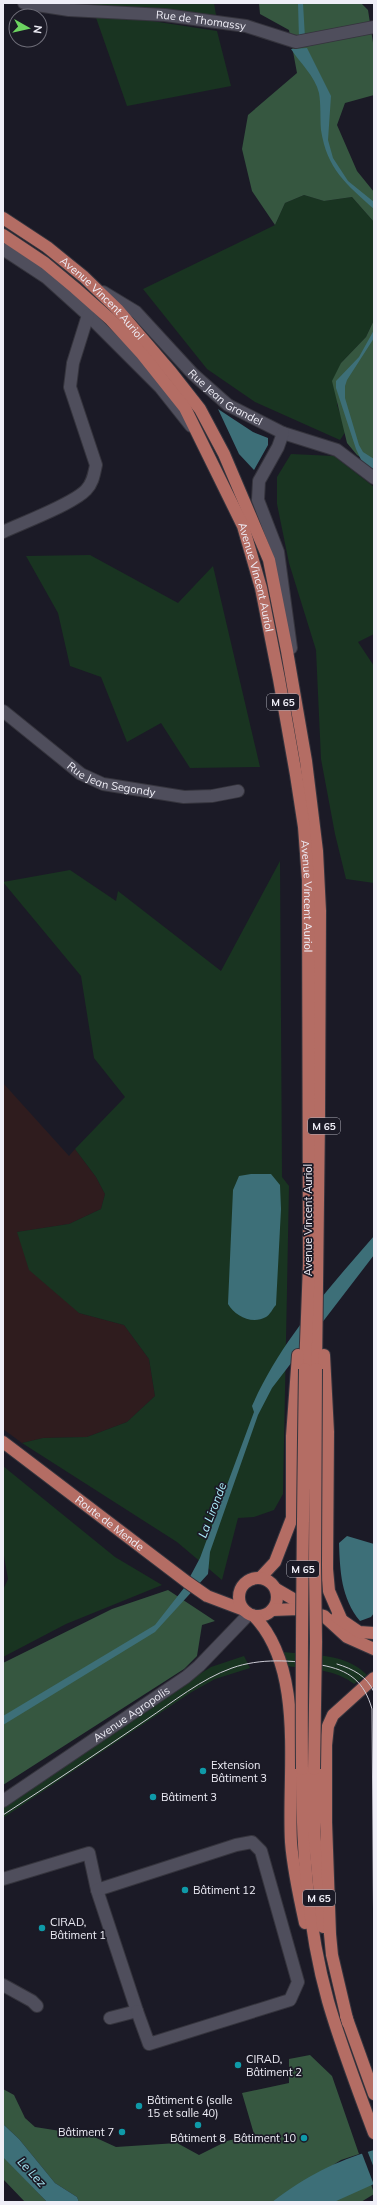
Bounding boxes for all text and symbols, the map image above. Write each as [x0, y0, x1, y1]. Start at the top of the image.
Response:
north arrow [8, 8, 48, 48]
street label: Rue de Thomassy [156, 8, 247, 33]
text: N [30, 24, 45, 34]
street label: Avenue Vincent Auriol [57, 254, 147, 342]
street label: Rue Jean Grandel [185, 366, 265, 428]
street label: Avenue Vincent Auriol [235, 521, 276, 633]
road number: M 65 [267, 694, 299, 710]
street label: Rue Jean Segondy [64, 759, 157, 799]
street label: Avenue Vincent Auriol [298, 840, 315, 952]
road number: M 65 [308, 1118, 340, 1134]
street label: Avenue Vincent Auriol [301, 1164, 315, 1276]
water label: La Lironde [195, 1480, 230, 1540]
street label: Route de Mende [72, 1493, 147, 1554]
road number: M 65 [287, 1561, 319, 1577]
street label: Avenue Agropolis [90, 1683, 172, 1745]
place label: Extension Bâtiment 3 [211, 1758, 267, 1785]
marker: Extension Bâtiment 3 [198, 1766, 208, 1776]
place label: Bâtiment 3 [161, 1790, 217, 1804]
marker: Bâtiment 3 [148, 1792, 158, 1802]
place label: Bâtiment 12 [193, 1883, 256, 1897]
marker: Bâtiment 12 [180, 1885, 190, 1895]
road number: M 65 [303, 1890, 335, 1906]
place label: CIRAD, Bâtiment 1 [50, 1915, 106, 1942]
marker: CIRAD, Bâtiment 1 [37, 1923, 47, 1933]
place label: CIRAD, Bâtiment 2 [246, 2052, 302, 2079]
marker: CIRAD, Bâtiment 2 [233, 2060, 243, 2070]
place label: Bâtiment 6 (salle 15 et salle 40) [147, 2093, 233, 2120]
marker: Bâtiment 6 (salle 15 et salle 40) [134, 2101, 144, 2111]
marker: Bâtiment 8 [193, 2120, 203, 2130]
place label: Bâtiment 7 [58, 2125, 114, 2139]
marker: Bâtiment 7 [117, 2127, 127, 2137]
place label: Bâtiment 8 [170, 2131, 226, 2145]
place label: Bâtiment 10 [233, 2131, 296, 2145]
marker: Bâtiment 10 [299, 2133, 309, 2143]
water label: Le Lez [14, 2154, 50, 2191]

